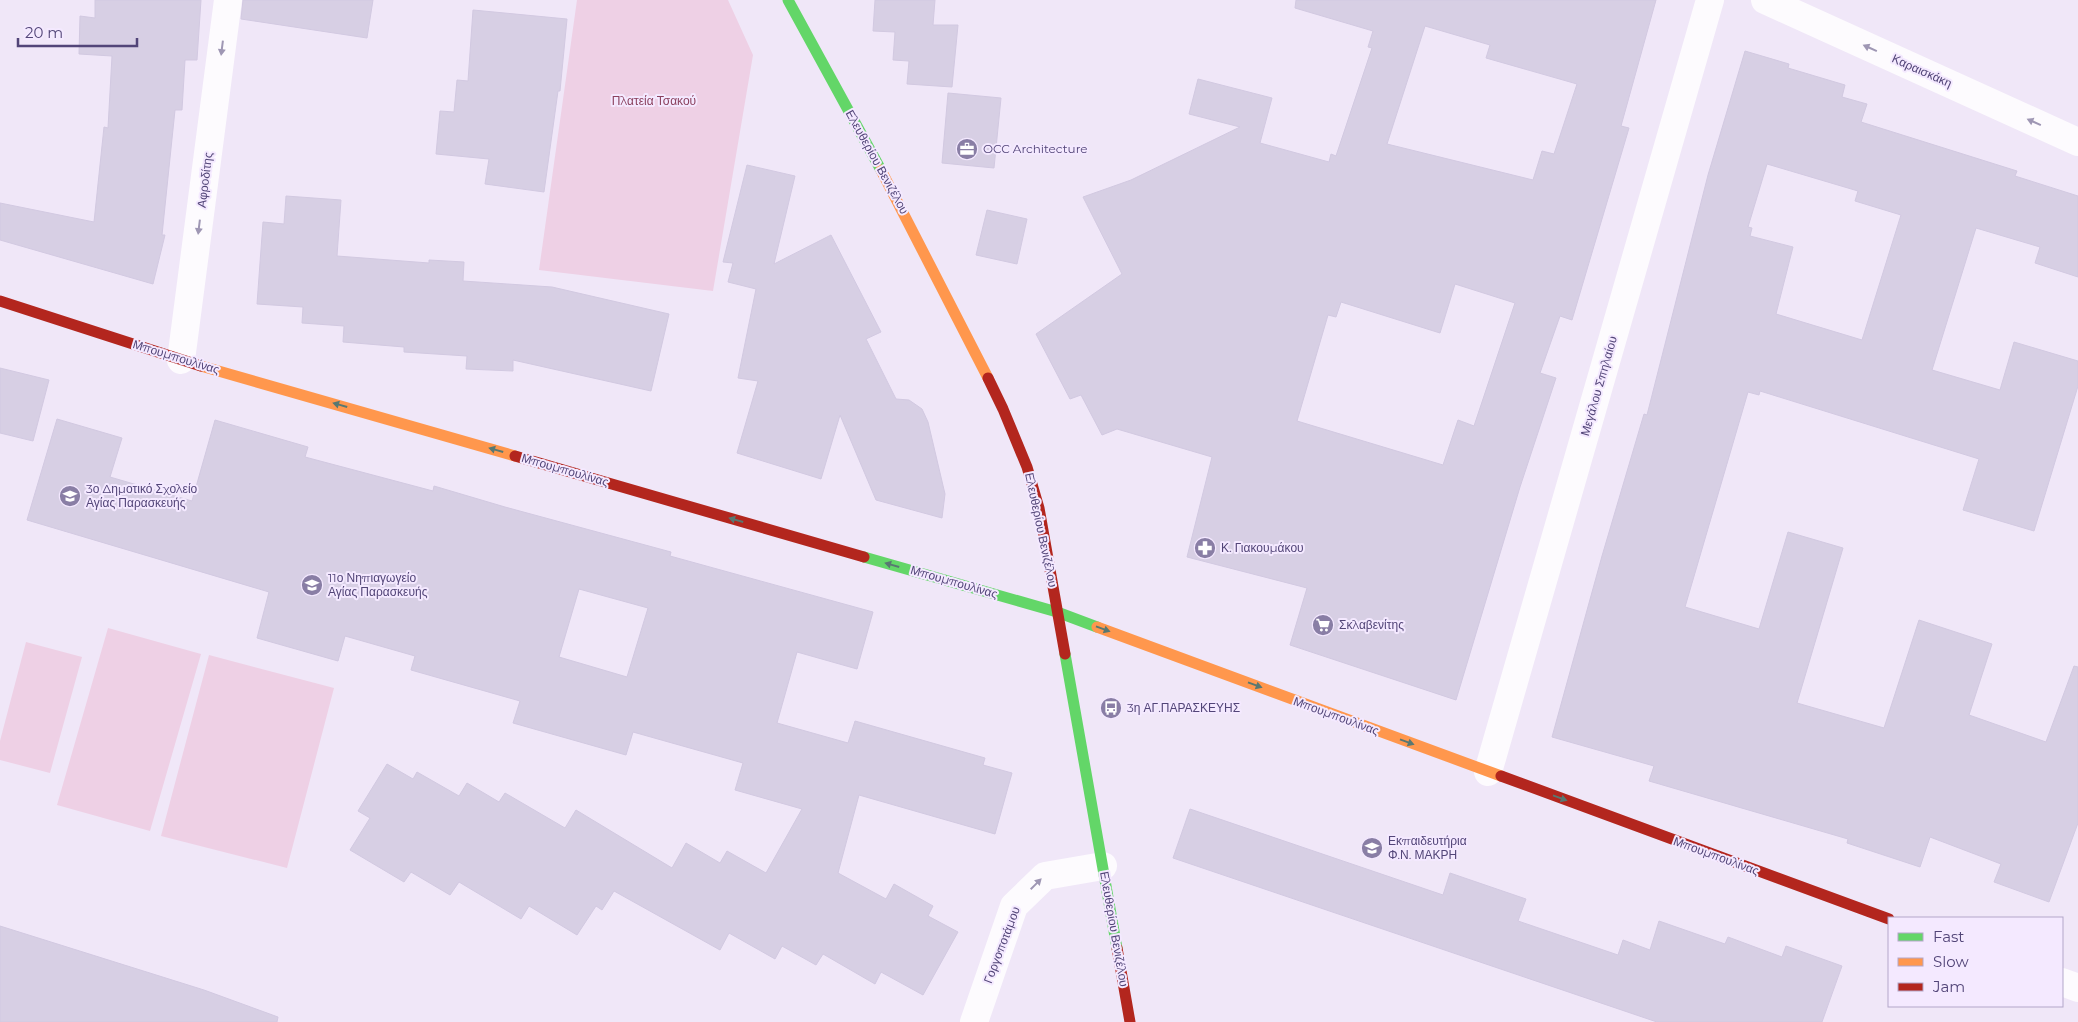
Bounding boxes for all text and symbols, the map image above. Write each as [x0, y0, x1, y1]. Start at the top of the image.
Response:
scale bar [18, 15, 136, 47]
text: 20 m [25, 23, 63, 42]
one-way arrow [218, 41, 226, 57]
one-way arrow [1863, 43, 1877, 51]
street label: Καραισκάκη [1890, 51, 1955, 90]
park label: Πλατεία Τσακού [612, 93, 696, 108]
street label: Ελευθερίου Βενιζέλου [843, 107, 912, 216]
one-way arrow [2027, 118, 2041, 126]
office icon: OCC Architecture [955, 137, 979, 161]
place label: OCC Architecture [983, 141, 1088, 156]
street label: Αφροδίτης [194, 151, 215, 209]
one-way arrow [194, 219, 202, 235]
street label: Μεγάλου Σπηλαίου [1577, 334, 1620, 438]
street label: Μπουμπουλίνας [131, 336, 221, 377]
one-way arrow [332, 401, 347, 409]
one-way arrow [488, 446, 503, 454]
street label: Μπουμπουλίνας [520, 450, 611, 489]
street label: Ελευθερίου Βενιζέλου [1022, 471, 1061, 589]
place label: 3ο Δημοτικό Σχολείο Αγίας Παρασκευής [86, 481, 198, 510]
school or university icon: 3ο Δημοτικό Σχολείο Αγίας Παρασκευής [58, 484, 82, 508]
one-way arrow [729, 515, 744, 523]
pharmacy icon: Κ. Γιακουμάκου [1193, 536, 1217, 560]
place label: Κ. Γιακουμάκου [1221, 540, 1304, 555]
one-way arrow [885, 560, 900, 568]
street label: Μπουμπουλίνας [909, 562, 1000, 601]
place label: 11ο Νηπιαγωγείο Αγίας Παρασκευής [328, 570, 428, 599]
school or university icon: 11ο Νηπιαγωγείο Αγίας Παρασκευής [300, 573, 324, 597]
supermarket icon: Σκλαβενίτης [1311, 613, 1335, 637]
place label: Σκλαβενίτης [1339, 617, 1404, 632]
one-way arrow [1095, 626, 1110, 633]
one-way arrow [1248, 682, 1262, 690]
street label: Μπουμπουλίνας [1291, 693, 1381, 738]
bus stop icon: 3η ΑΓ.ΠΑΡΑΣΚΕΥΗΣ [1099, 696, 1123, 720]
place label: 3η ΑΓ.ΠΑΡΑΣΚΕΥΗΣ [1127, 700, 1240, 715]
one-way arrow [1400, 739, 1415, 746]
one-way arrow [1553, 794, 1568, 802]
place label: Εκπαιδευτήρια Φ.Ν. ΜΑΚΡΗ [1388, 833, 1467, 862]
street label: Μπουμπουλίνας [1671, 833, 1761, 878]
school or university icon: Εκπαιδευτήρια Φ.Ν. ΜΑΚΡΗ [1360, 836, 1384, 860]
street label: Ελευθερίου Βενιζέλου [1097, 870, 1132, 988]
one-way arrow [1030, 878, 1042, 890]
street label: Γοργοποτάμου [980, 904, 1023, 985]
legend [1888, 917, 2063, 1007]
text: Fast [1933, 927, 1964, 946]
text: Slow [1933, 952, 1969, 971]
text: Jam [1932, 977, 1965, 996]

